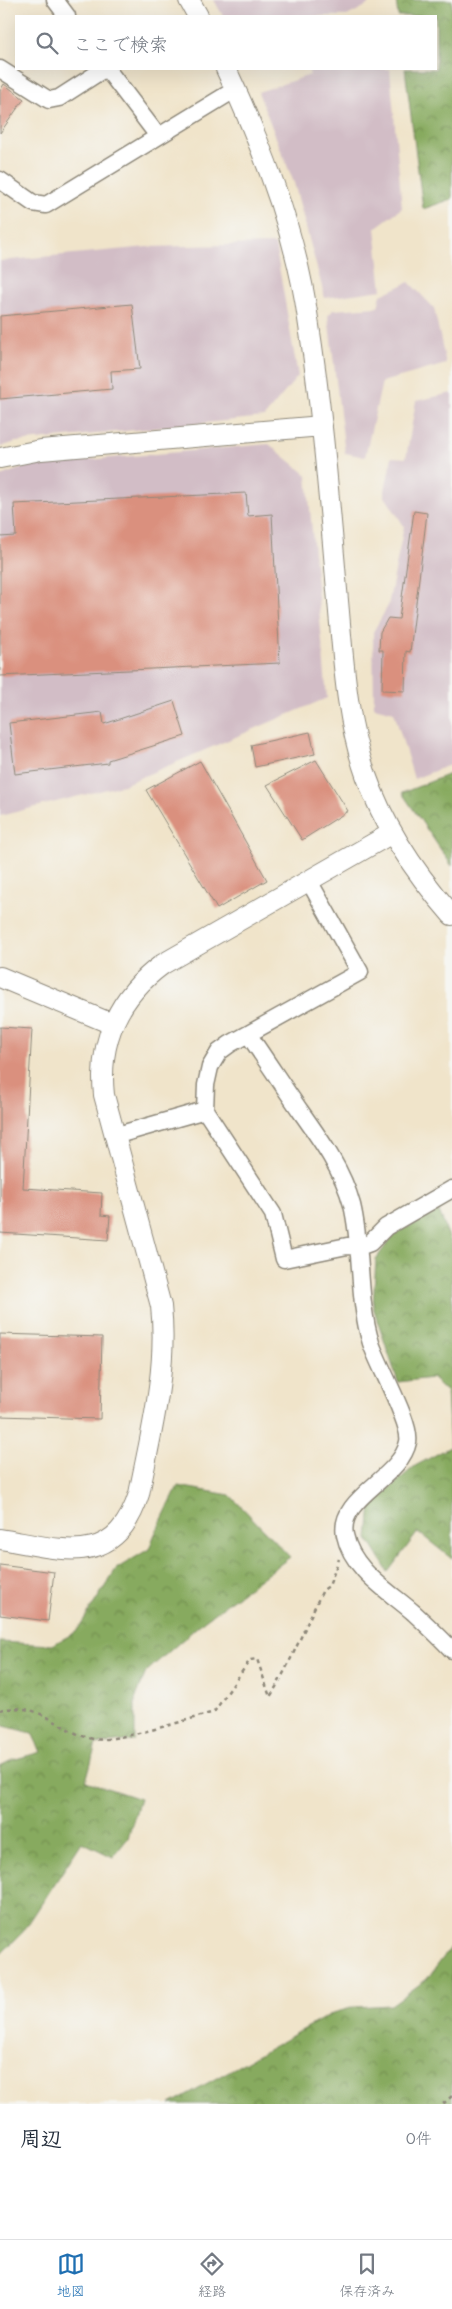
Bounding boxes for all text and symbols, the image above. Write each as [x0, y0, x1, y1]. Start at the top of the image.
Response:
search box [15, 15, 437, 70]
icon: search [33, 29, 61, 57]
text: ここで検索 [73, 32, 168, 56]
text: 周辺 [20, 2125, 62, 2152]
text: 0件 [405, 2128, 432, 2148]
tab: 地図 [57, 2250, 85, 2300]
tab: 経路 [198, 2250, 226, 2300]
tab: 保存済み [339, 2250, 395, 2300]

